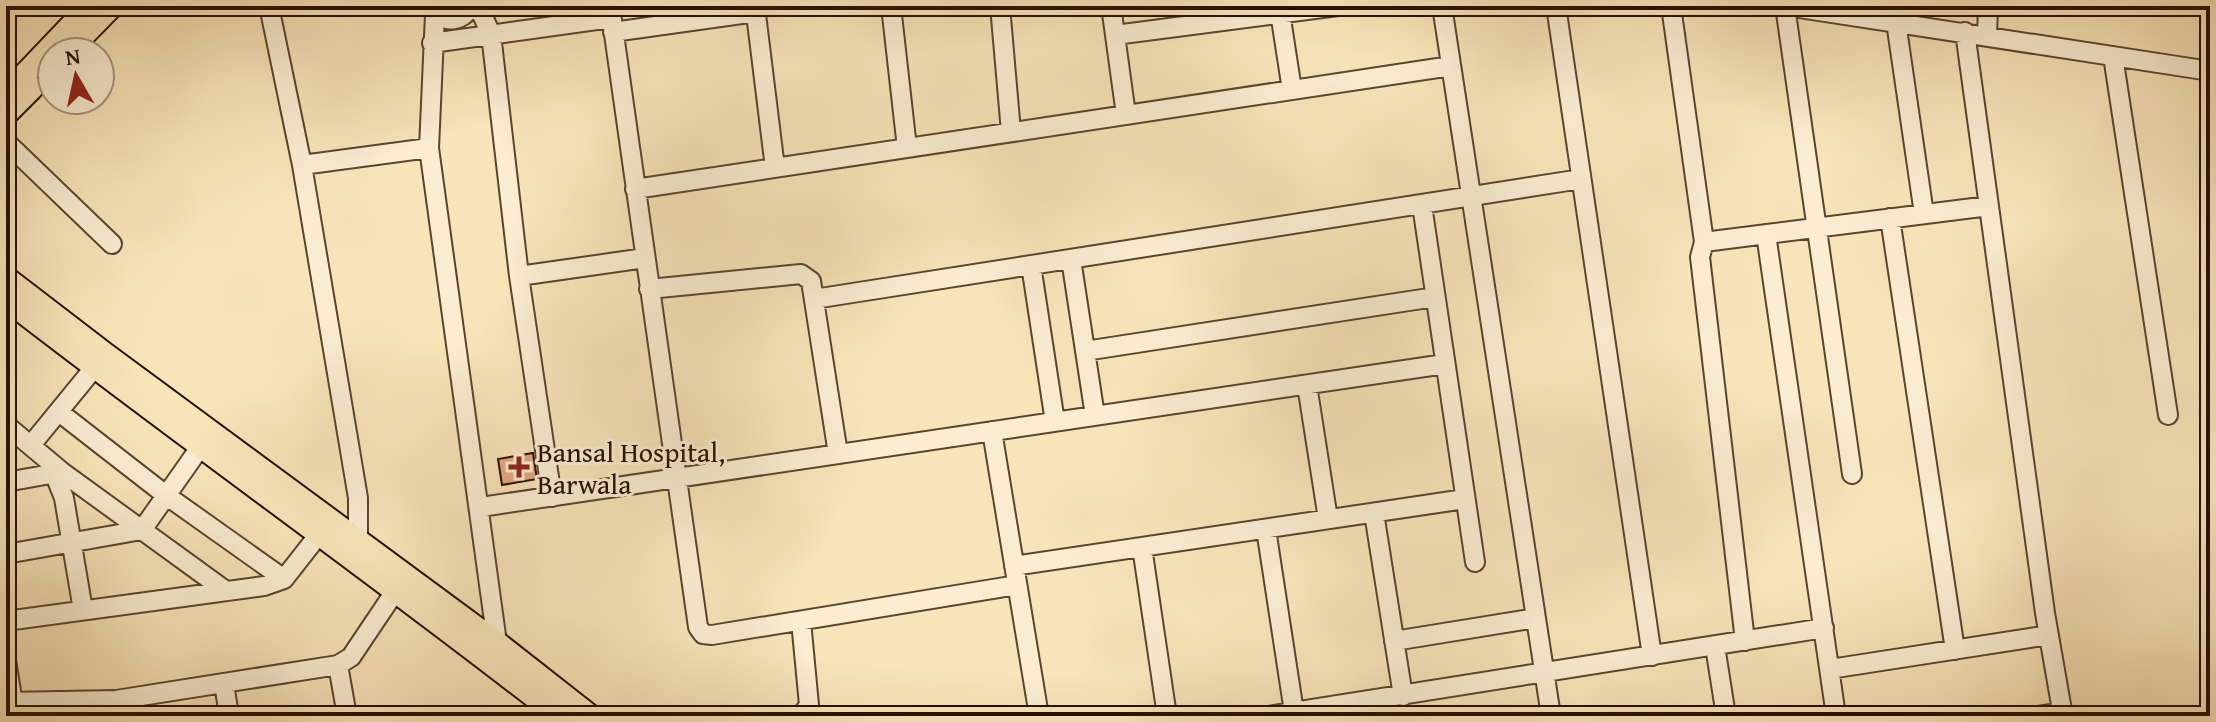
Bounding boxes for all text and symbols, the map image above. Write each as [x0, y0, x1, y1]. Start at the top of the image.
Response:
north arrow [36, 36, 116, 116]
text: N [63, 39, 83, 73]
place label: Bansal Hospital, Barwala [537, 431, 725, 504]
marker: Bansal Hospital, Barwala [508, 456, 530, 478]

